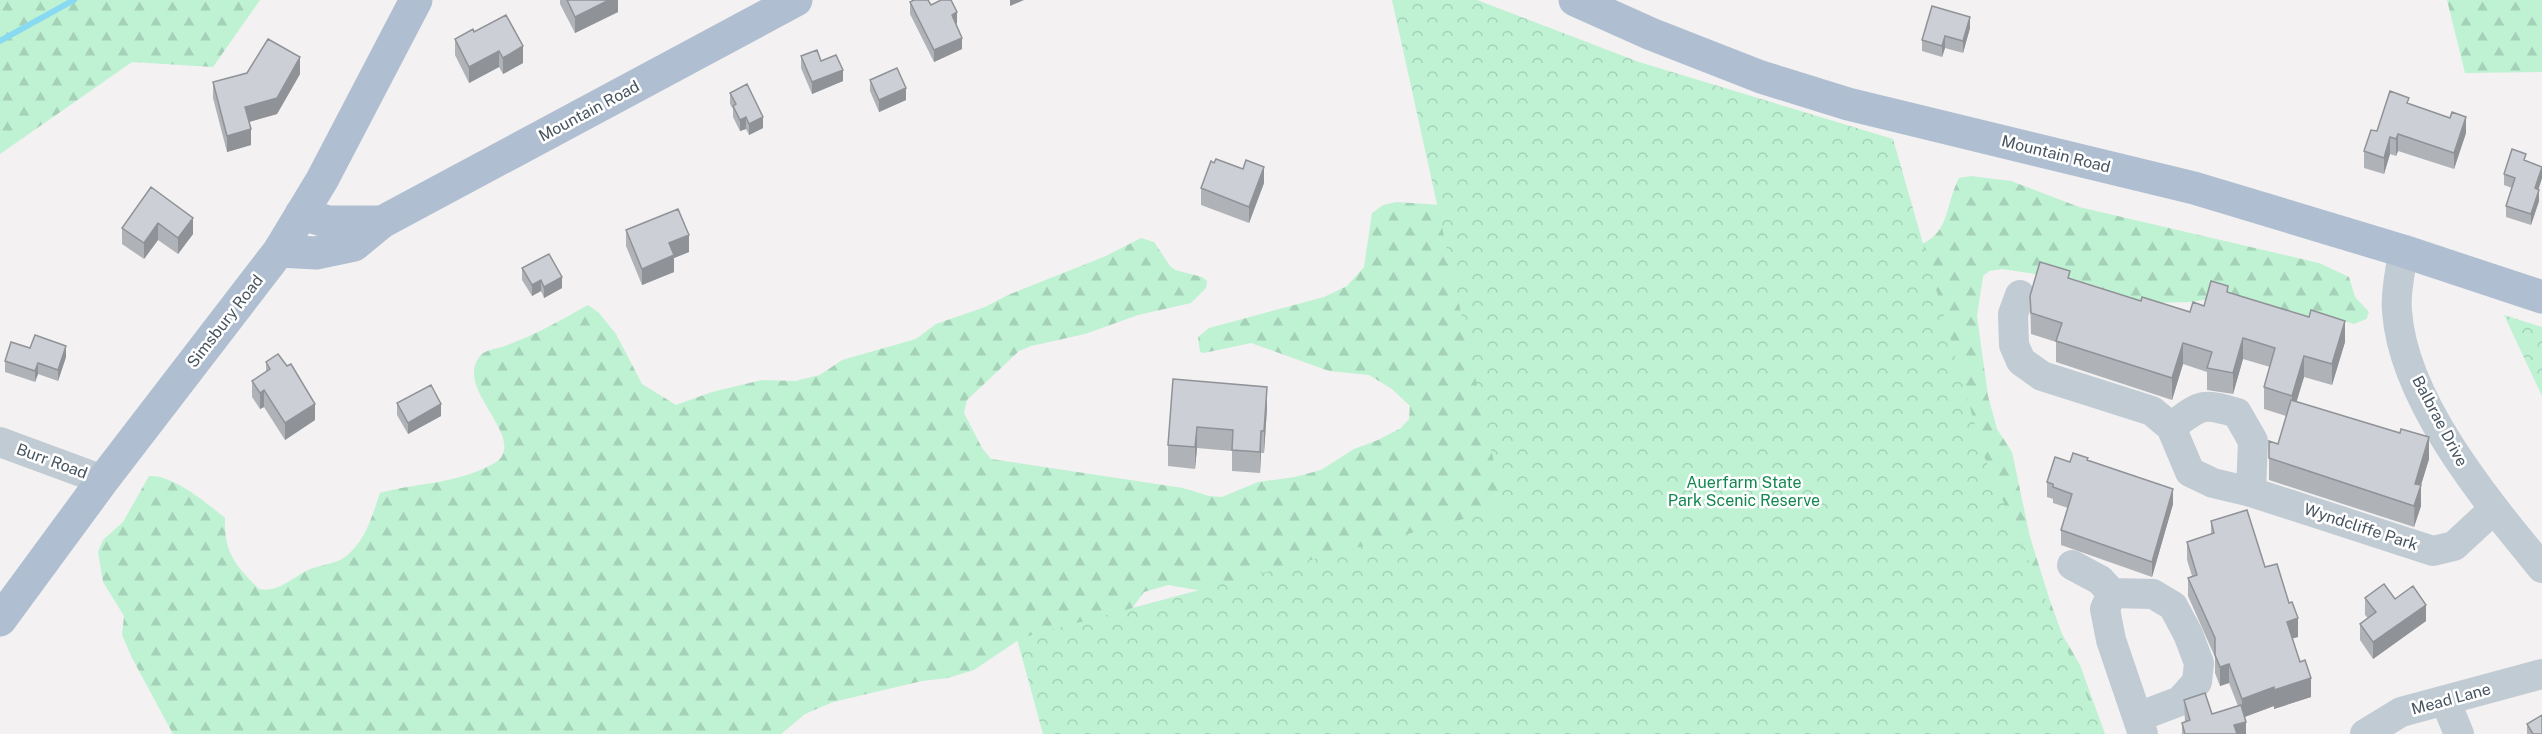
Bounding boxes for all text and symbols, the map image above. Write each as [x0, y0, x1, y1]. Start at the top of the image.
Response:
street label: Mountain Road [535, 76, 643, 146]
street label: Mountain Road [2000, 131, 2112, 177]
street label: Simsbury Road [183, 271, 267, 371]
street label: Balbrae Drive [2408, 372, 2472, 470]
street label: Burr Road [14, 439, 90, 483]
park label: Auerfarm State Park Scenic Reserve [1668, 473, 1820, 510]
street label: Wyndcliffe Park [2301, 500, 2421, 554]
street label: Mead Lane [2409, 679, 2493, 719]

